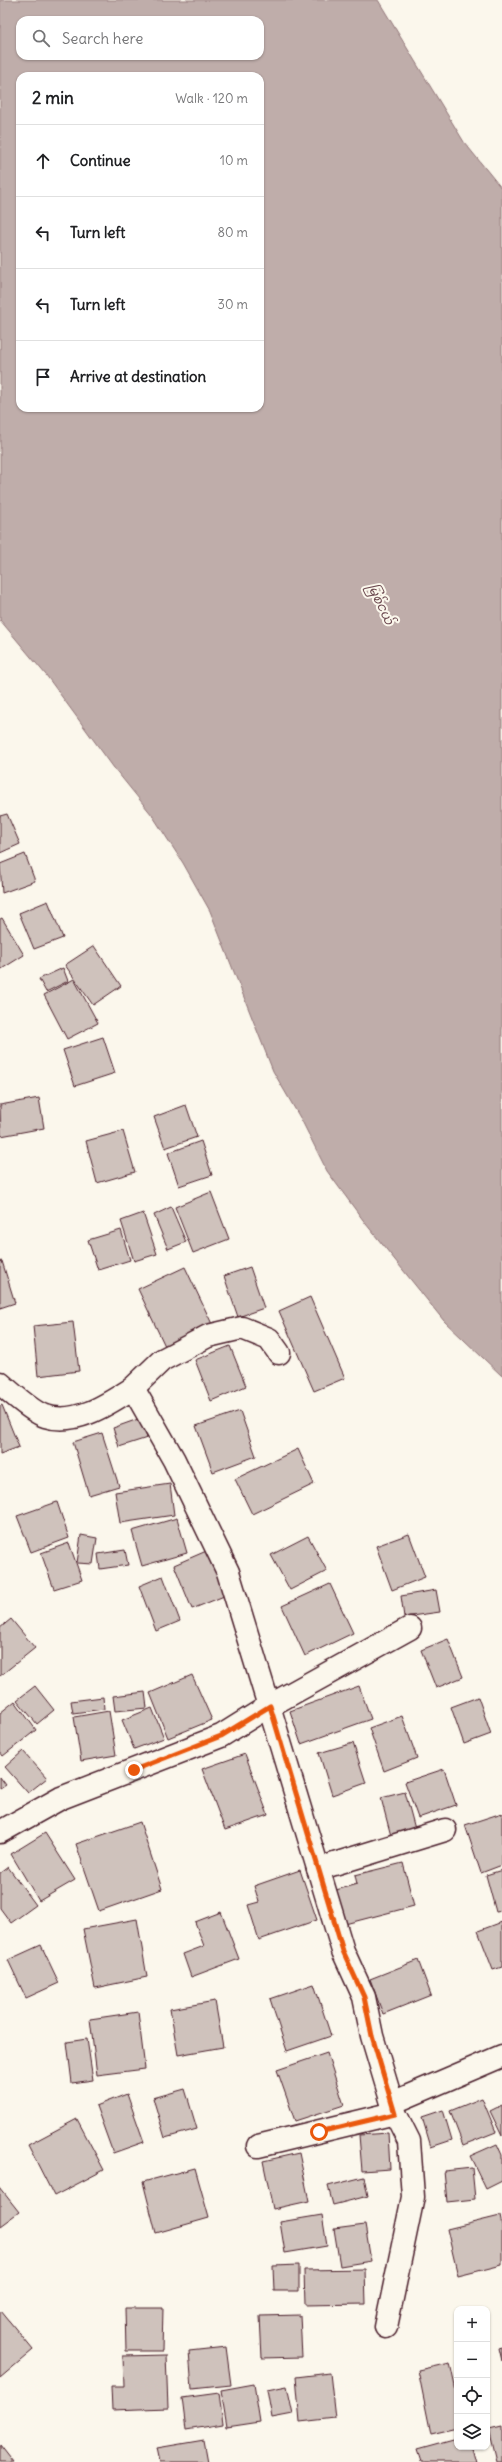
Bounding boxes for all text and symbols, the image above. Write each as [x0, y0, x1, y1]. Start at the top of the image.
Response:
search box [16, 16, 264, 60]
icon: search [30, 27, 52, 49]
text: Search here [62, 29, 143, 48]
text: 2 min [32, 87, 74, 109]
text: Walk · 120 m [175, 90, 248, 107]
icon: ahead [32, 150, 54, 172]
text: Continue [70, 151, 131, 170]
text: 10 m [220, 152, 248, 169]
icon: left [32, 222, 54, 244]
text: Turn left [70, 223, 125, 242]
text: 80 m [217, 224, 248, 241]
icon: left [32, 294, 54, 316]
text: Turn left [70, 295, 125, 314]
text: 30 m [218, 296, 248, 313]
icon: arrive [32, 366, 54, 388]
text: Arrive at destination [70, 367, 206, 386]
water label: မြစ်ငယ် [361, 580, 400, 630]
route end [125, 1761, 143, 1779]
route start [310, 2123, 328, 2141]
map controls [454, 2306, 490, 2450]
button: + [454, 2306, 490, 2342]
button: − [454, 2342, 490, 2378]
button: locate [454, 2378, 490, 2414]
button: layers [454, 2414, 490, 2450]

